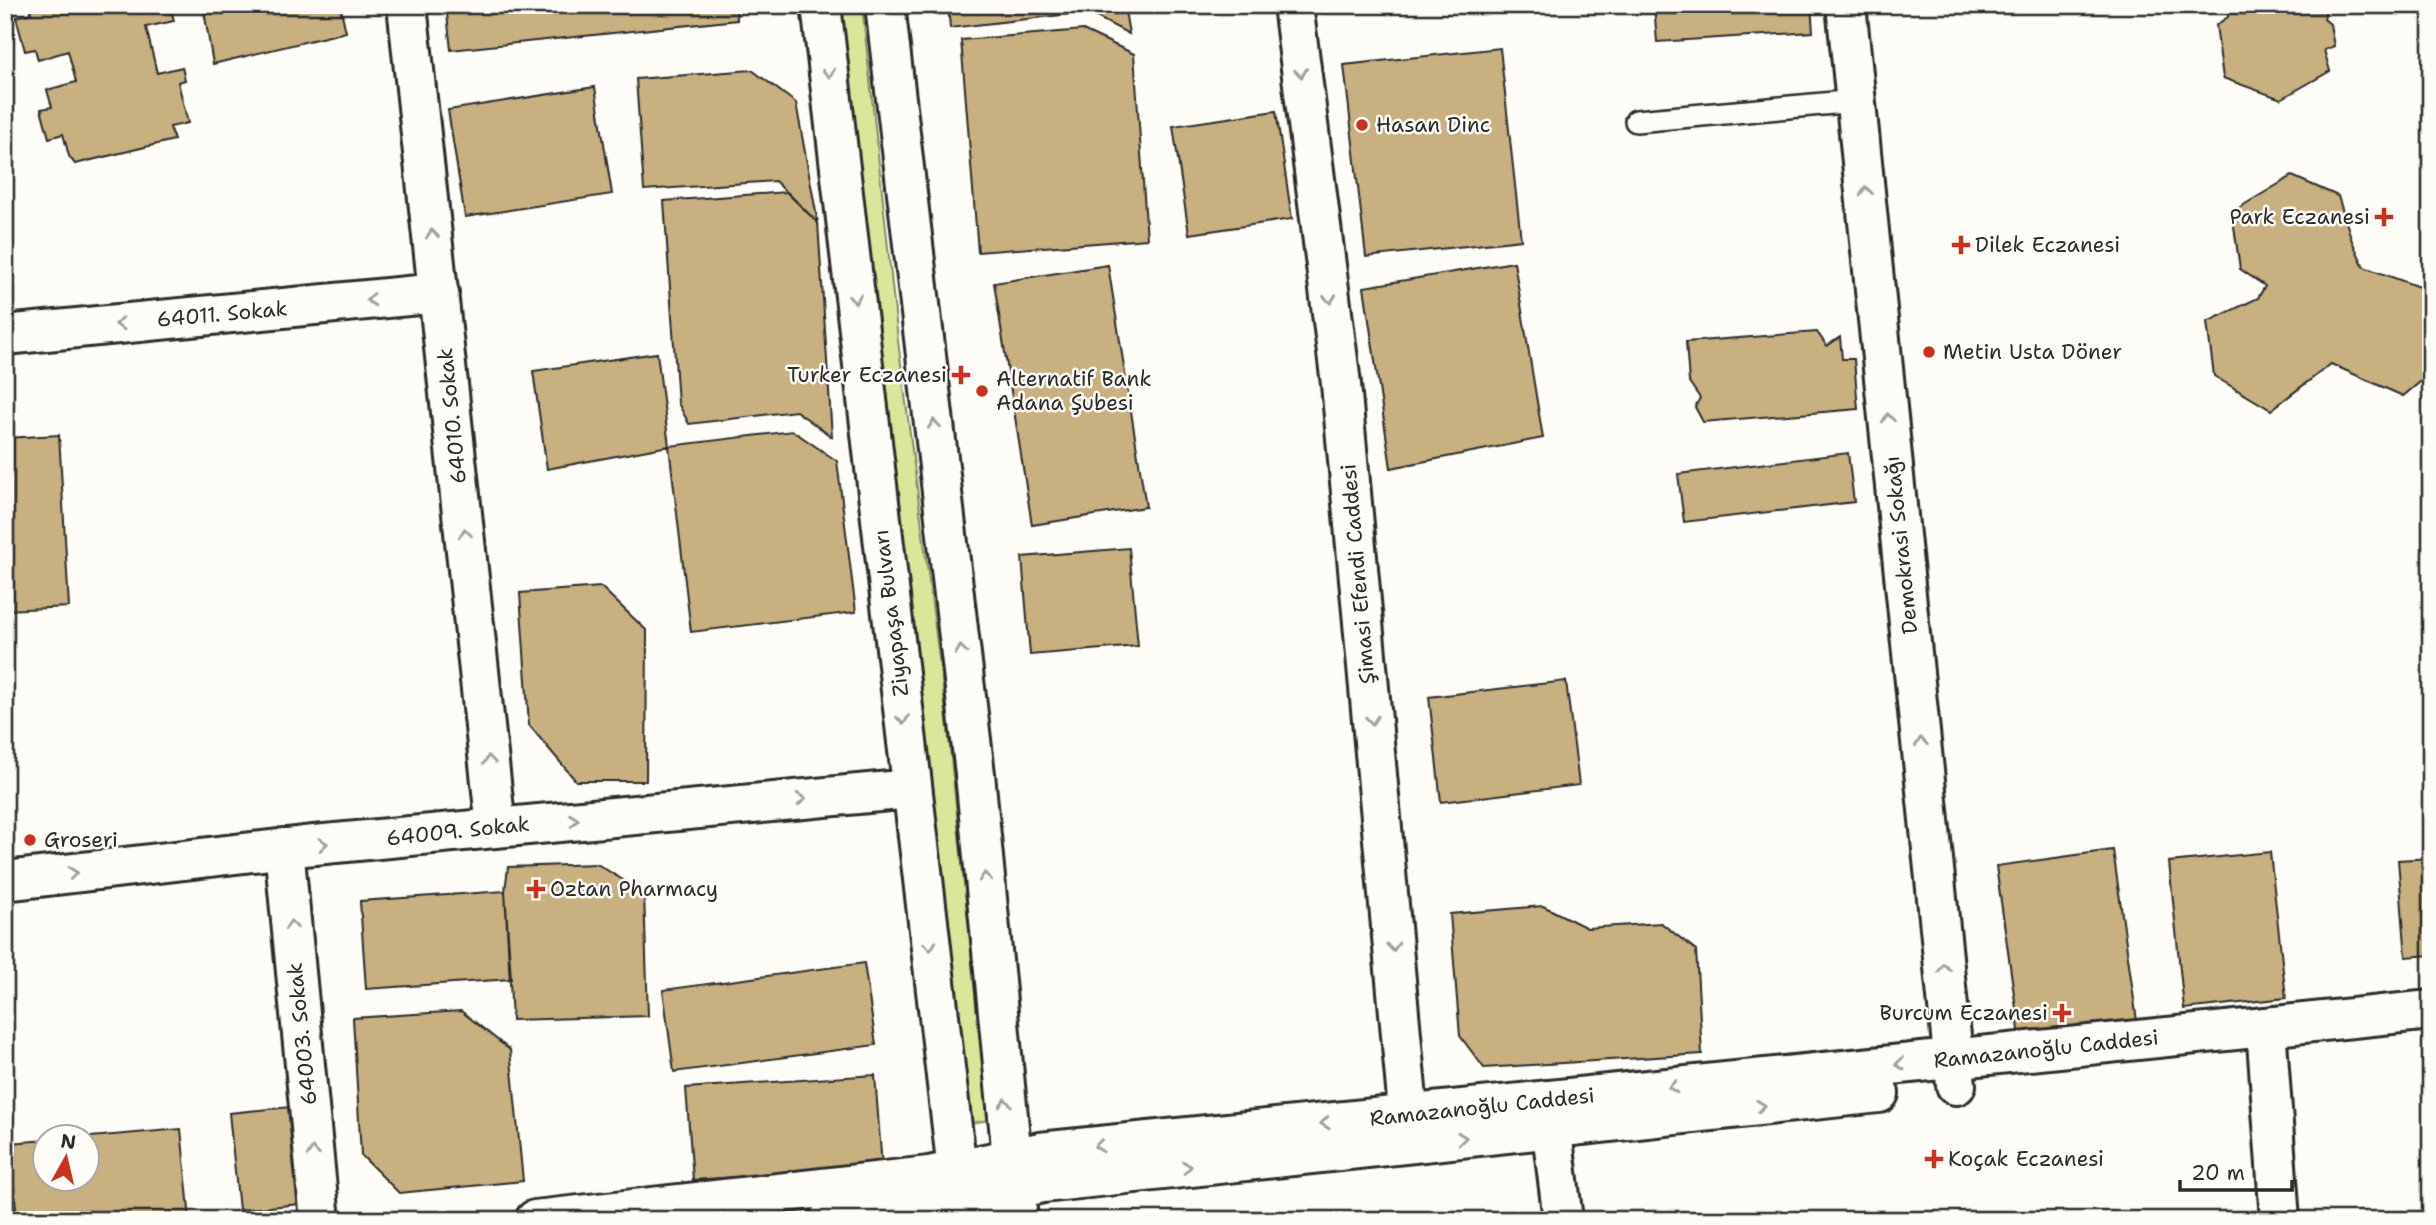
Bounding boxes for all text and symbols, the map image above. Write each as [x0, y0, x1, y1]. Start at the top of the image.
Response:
one-way arrow [822, 67, 837, 79]
one-way arrow [1294, 67, 1309, 79]
place label: Hasan Dinc [1376, 111, 1490, 139]
marker: Hasan Dinc [1354, 117, 1370, 133]
one-way arrow [1858, 186, 1873, 197]
place label: Park Eczanesi [2229, 203, 2370, 231]
marker: Park Eczanesi [2376, 209, 2392, 225]
one-way arrow [425, 228, 440, 240]
place label: Dilek Eczanesi [1975, 231, 2120, 259]
marker: Dilek Eczanesi [1953, 237, 1969, 253]
one-way arrow [365, 292, 376, 307]
one-way arrow [1322, 293, 1337, 305]
street label: 64011. Sokak [155, 294, 289, 334]
one-way arrow [847, 294, 862, 305]
one-way arrow [114, 316, 125, 331]
place label: Metin Usta Döner [1943, 338, 2122, 366]
marker: Metin Usta Döner [1921, 344, 1937, 360]
street label: 64010. Sokak [431, 346, 473, 486]
place label: Turker Eczanesi [787, 361, 947, 389]
place label: Alternatif Bank Adana Şubesi [996, 365, 1152, 417]
marker: Turker Eczanesi [953, 367, 969, 383]
marker: Alternatif Bank Adana Şubesi [974, 383, 990, 399]
one-way arrow [1881, 412, 1896, 424]
one-way arrow [927, 419, 942, 430]
street label: Demokrasi Sokağı [1878, 455, 1924, 635]
street label: Şimasi Efendi Caddesi [1334, 463, 1382, 685]
one-way arrow [457, 528, 472, 539]
street label: Ziyapaşa Bulvarı [867, 528, 915, 698]
one-way arrow [953, 645, 968, 656]
one-way arrow [896, 714, 911, 726]
one-way arrow [1364, 715, 1379, 726]
one-way arrow [1914, 736, 1929, 747]
one-way arrow [482, 754, 497, 765]
one-way arrow [795, 792, 806, 807]
street label: 64009. Sokak [385, 810, 531, 852]
one-way arrow [569, 813, 580, 828]
place label: Groseri [44, 826, 118, 854]
marker: Groseri [22, 832, 38, 848]
one-way arrow [318, 837, 329, 852]
one-way arrow [67, 866, 79, 881]
one-way arrow [977, 871, 992, 882]
place label: Oztan Pharmacy [550, 875, 718, 903]
marker: Oztan Pharmacy [528, 881, 544, 897]
one-way arrow [284, 920, 299, 931]
one-way arrow [923, 940, 938, 952]
one-way arrow [1385, 941, 1400, 952]
street label: 64003. Sokak [281, 961, 323, 1107]
one-way arrow [1937, 962, 1952, 973]
place label: Burcum Eczanesi [1879, 999, 2048, 1027]
marker: Burcum Eczanesi [2054, 1005, 2070, 1021]
street label: Ramazanoğlu Caddesi [1932, 1023, 2160, 1075]
one-way arrow [1894, 1056, 1905, 1071]
one-way arrow [1668, 1079, 1679, 1094]
street label: Ramazanoğlu Caddesi [1368, 1081, 1596, 1133]
one-way arrow [998, 1097, 1013, 1109]
one-way arrow [1755, 1098, 1767, 1113]
one-way arrow [1319, 1115, 1330, 1130]
north arrow [32, 1124, 102, 1194]
text: N [59, 1128, 77, 1155]
one-way arrow [1456, 1130, 1468, 1145]
one-way arrow [1093, 1138, 1104, 1153]
place label: Koçak Eczanesi [1948, 1145, 2104, 1173]
one-way arrow [306, 1146, 321, 1157]
scale bar [2180, 1148, 2292, 1192]
marker: Koçak Eczanesi [1926, 1151, 1942, 1167]
text: 20 m [2191, 1159, 2245, 1187]
one-way arrow [1181, 1160, 1193, 1175]

